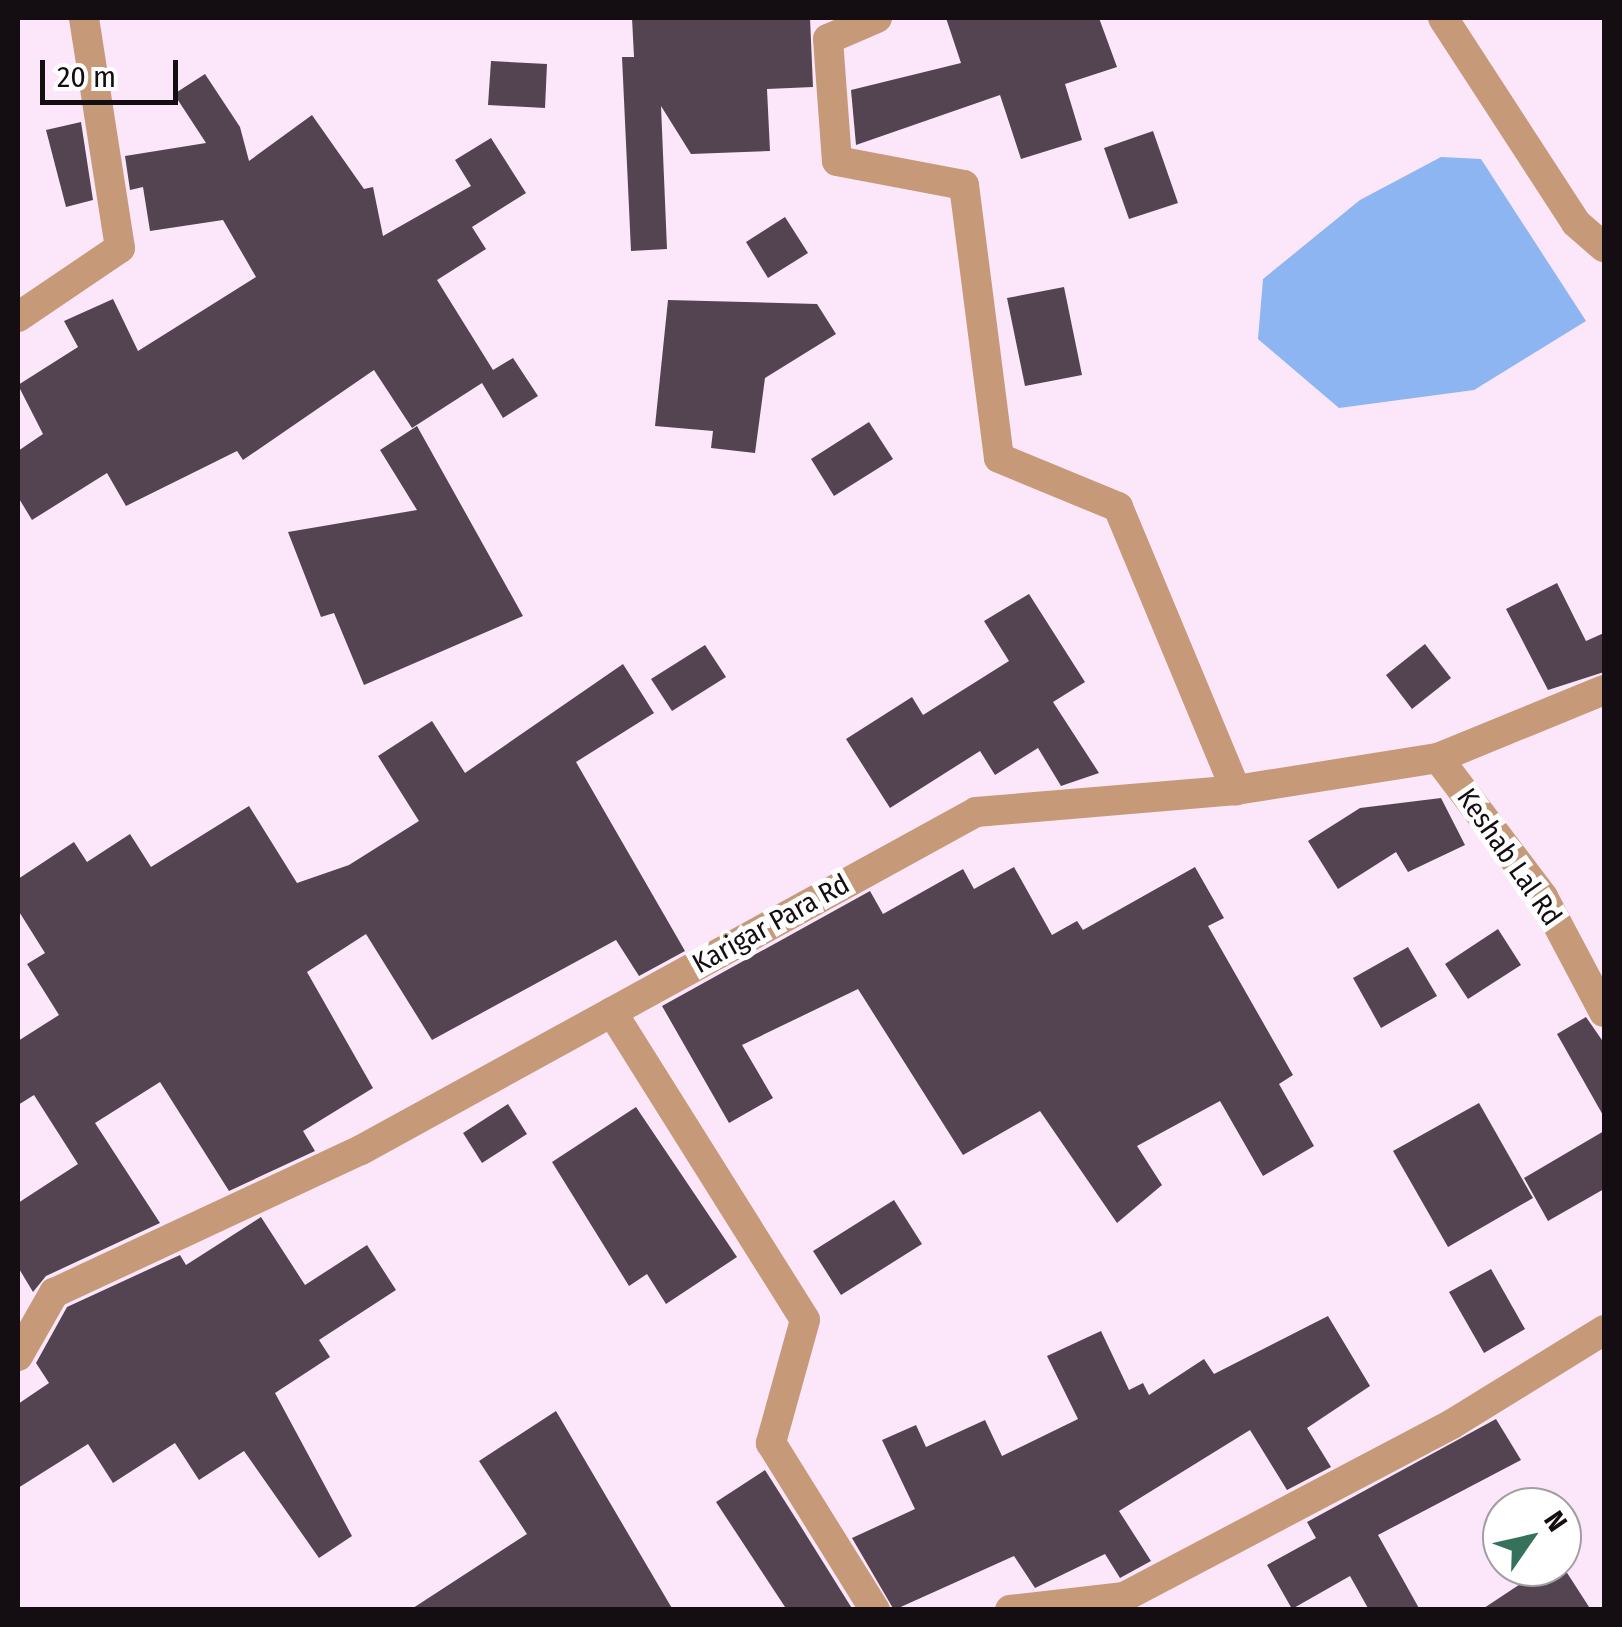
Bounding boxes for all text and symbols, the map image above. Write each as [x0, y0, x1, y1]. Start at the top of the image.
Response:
scale bar [45, 40, 182, 102]
text: 20 m [57, 59, 116, 95]
street label: Keshab Lal Rd [1449, 782, 1569, 932]
street label: Karigar Para Rd [687, 867, 855, 981]
north arrow [1482, 1487, 1582, 1587]
text: N [1537, 1505, 1574, 1537]

